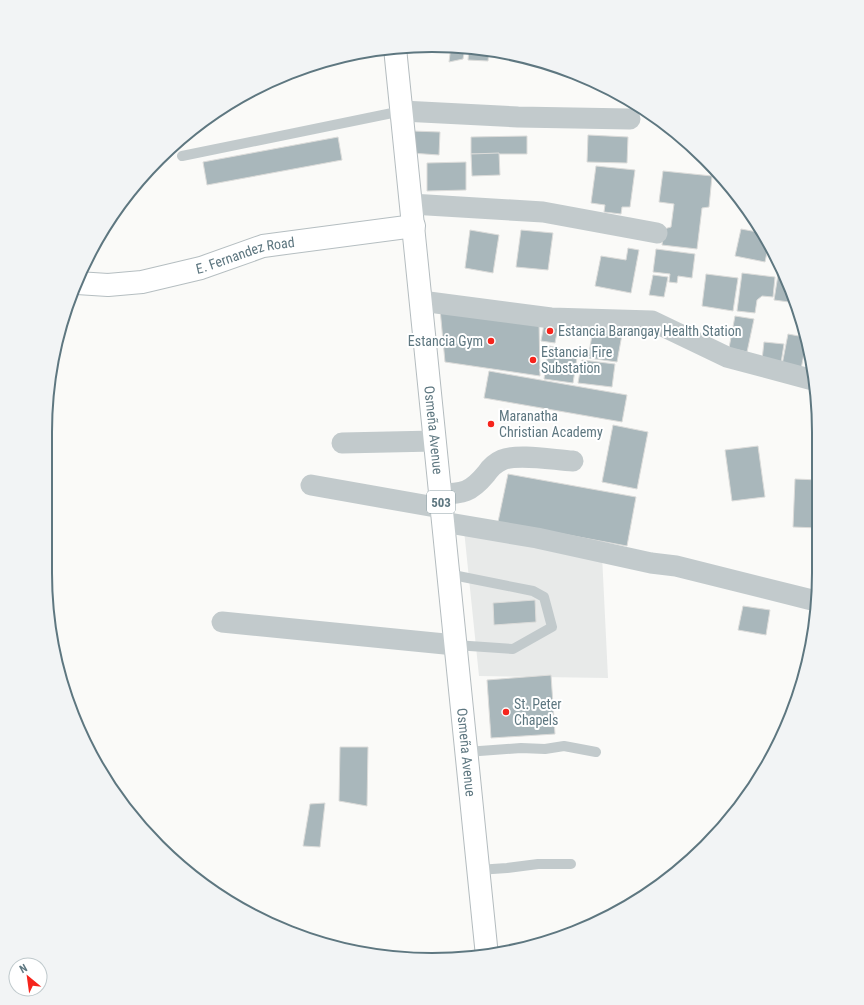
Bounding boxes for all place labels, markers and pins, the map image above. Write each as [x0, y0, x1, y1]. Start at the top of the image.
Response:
place label: Estancia Barangay Health Station [558, 323, 742, 339]
marker: Estancia Barangay Health Station [545, 326, 555, 336]
place label: Estancia Gym [408, 333, 483, 349]
marker: Estancia Gym [486, 336, 496, 346]
place label: Estancia Fire Substation [541, 344, 613, 376]
marker: Estancia Fire Substation [528, 355, 538, 365]
place label: Maranatha Christian Academy [499, 408, 603, 440]
marker: Maranatha Christian Academy [486, 419, 496, 429]
place label: St. Peter Chapels [514, 696, 562, 728]
marker: St. Peter Chapels [501, 707, 511, 717]

